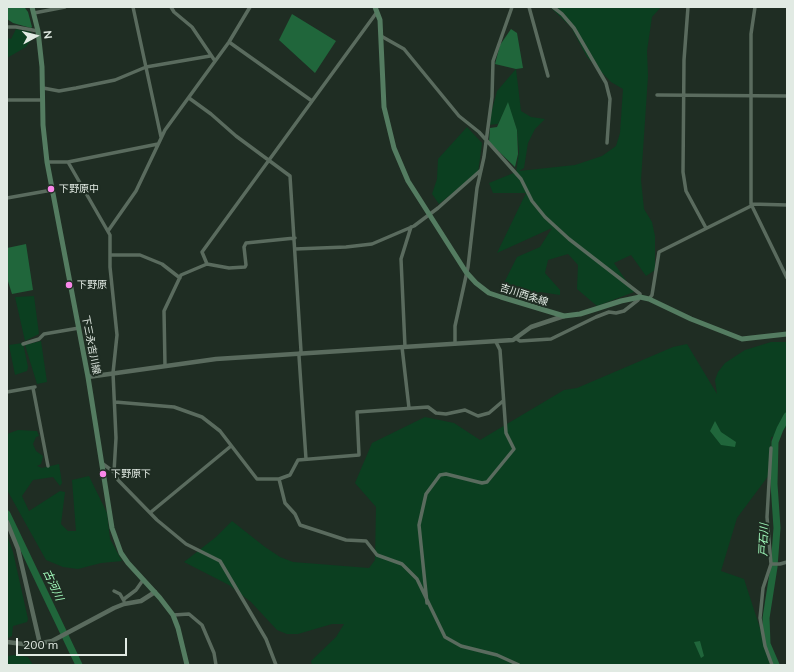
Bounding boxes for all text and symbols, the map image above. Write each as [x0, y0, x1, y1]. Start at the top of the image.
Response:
north arrow [16, 16, 56, 56]
text: N [40, 30, 55, 40]
place label: 下野原中 [59, 183, 99, 195]
marker: 下野原中 [46, 184, 56, 194]
place label: 下野原 [77, 279, 107, 291]
marker: 下野原 [64, 280, 74, 290]
street label: 吉川西条線 [498, 282, 550, 308]
street label: 下三永吉川線 [79, 314, 103, 376]
place label: 下野原下 [111, 468, 151, 480]
marker: 下野原下 [98, 469, 108, 479]
water label: 戸石川 [757, 523, 771, 557]
water label: 古河川 [40, 567, 66, 603]
scale bar [18, 630, 129, 656]
text: 200 m [23, 637, 58, 652]

